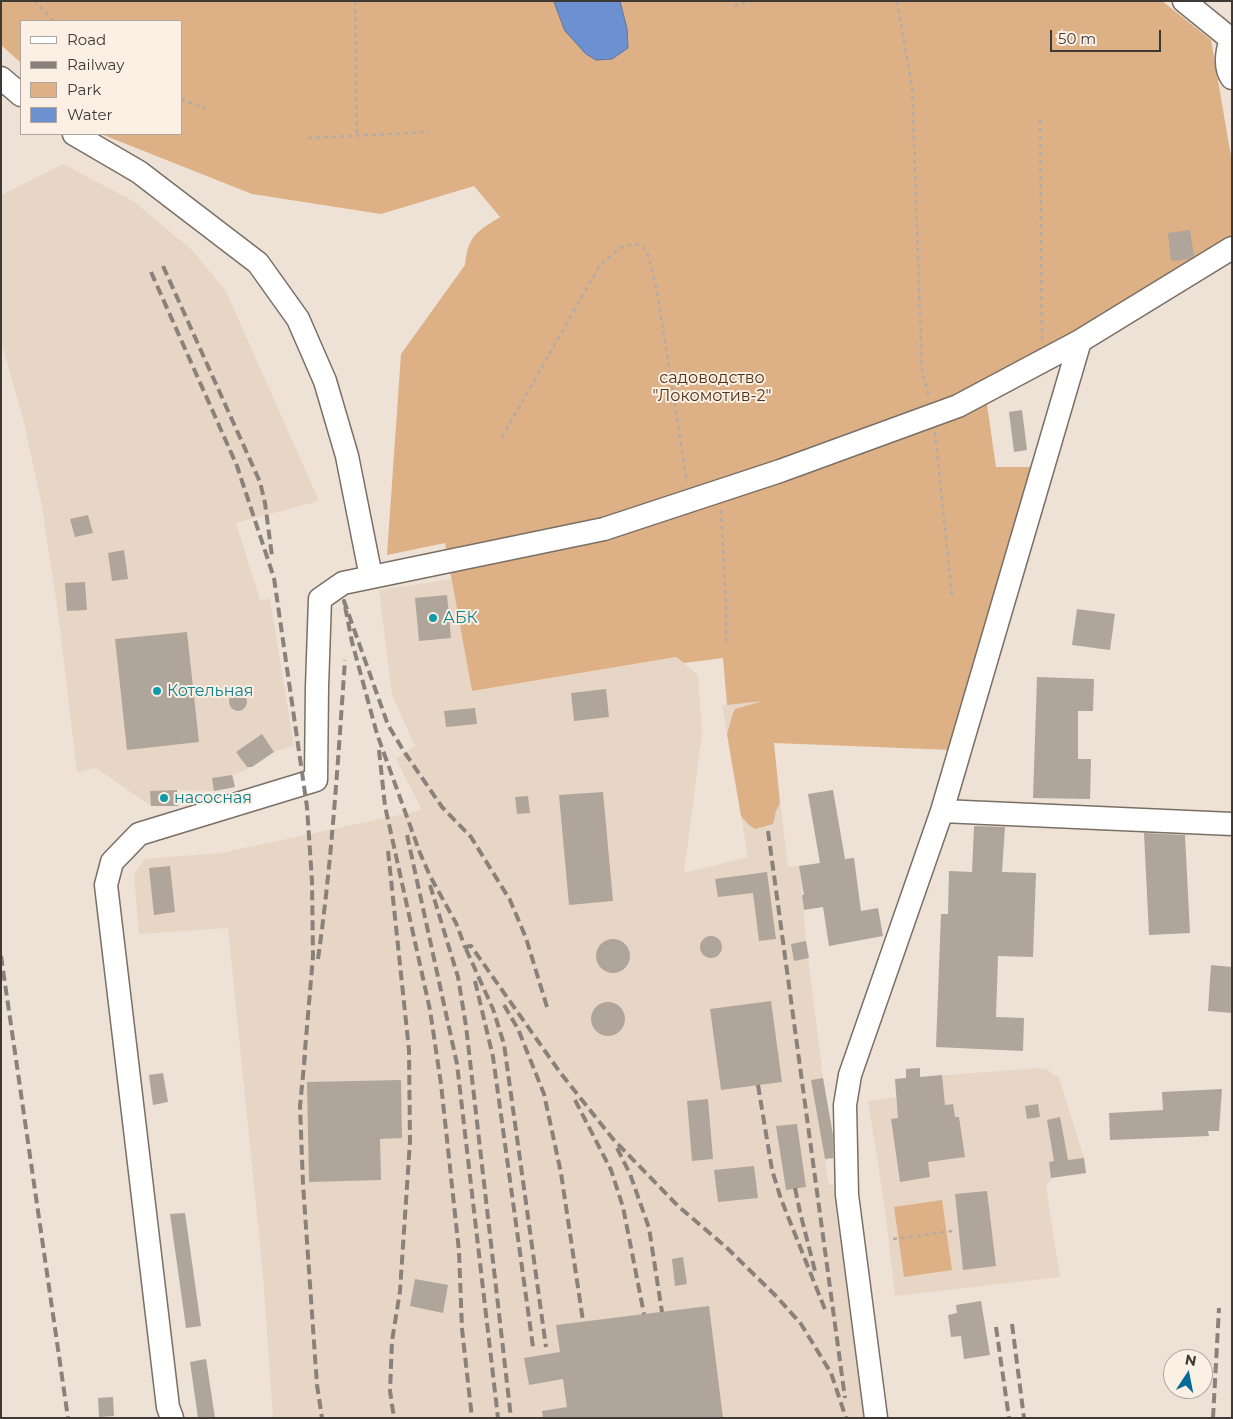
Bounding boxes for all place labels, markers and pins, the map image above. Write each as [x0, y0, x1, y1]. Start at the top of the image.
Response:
place label: АБК [443, 608, 478, 628]
marker: АБК [427, 612, 439, 624]
place label: Котельная [167, 681, 253, 701]
marker: Котельная [151, 685, 163, 697]
place label: насосная [174, 788, 252, 808]
marker: насосная [158, 792, 170, 804]

